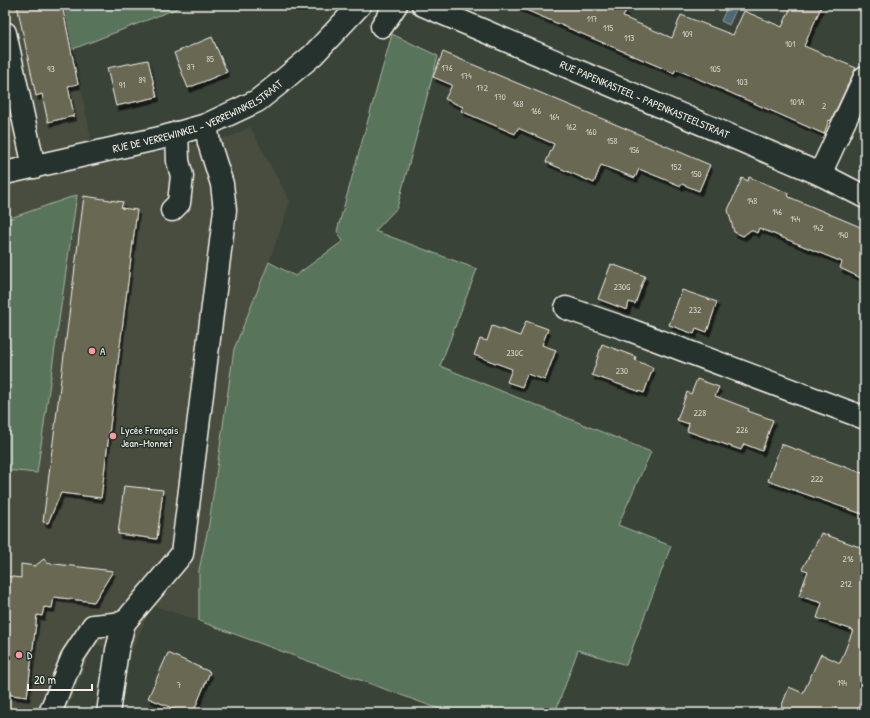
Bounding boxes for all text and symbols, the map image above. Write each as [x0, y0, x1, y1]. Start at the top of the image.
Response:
house number: 117 [587, 13, 598, 25]
house number: 115 [603, 22, 613, 34]
house number: 109 [682, 28, 693, 40]
house number: 113 [624, 32, 634, 44]
house number: 101 [785, 38, 795, 50]
house number: 85 [206, 53, 214, 65]
street label: RUE PAPENKASTEEL - PAPENKASTEELSTRAAT [558, 57, 732, 142]
house number: 87 [187, 61, 196, 73]
house number: 176 [441, 62, 453, 74]
house number: 93 [47, 63, 55, 75]
house number: 105 [709, 63, 721, 75]
house number: 174 [460, 70, 472, 82]
house number: 89 [138, 74, 146, 86]
street label: RUE DE VERREWINKEL - VERREWINKELSTRAAT [111, 76, 286, 156]
house number: 103 [736, 76, 748, 88]
house number: 91 [119, 79, 125, 91]
house number: 172 [476, 82, 489, 94]
house number: 170 [494, 91, 506, 103]
house number: 101A [790, 96, 805, 108]
house number: 168 [513, 98, 523, 110]
house number: 2 [822, 100, 827, 112]
house number: 166 [531, 105, 542, 117]
house number: 164 [549, 111, 560, 123]
house number: 162 [565, 121, 577, 133]
house number: 160 [586, 126, 596, 138]
house number: 158 [607, 135, 618, 147]
house number: 156 [629, 144, 640, 156]
house number: 152 [670, 161, 682, 173]
house number: 150 [690, 168, 702, 180]
house number: 148 [747, 195, 757, 207]
house number: 146 [772, 206, 783, 218]
house number: 144 [790, 213, 801, 225]
house number: 142 [813, 222, 824, 234]
house number: 140 [838, 229, 848, 241]
house number: 230G [614, 281, 631, 293]
house number: 232 [689, 304, 702, 316]
place label: A [100, 344, 106, 358]
marker: A [87, 346, 97, 356]
house number: 230C [506, 347, 524, 359]
house number: 230 [616, 365, 628, 377]
house number: 228 [694, 407, 706, 419]
place label: Lycée Français Jean-Monnet [121, 423, 178, 450]
house number: 226 [736, 424, 748, 436]
marker: Lycée Français Jean-Monnet [108, 431, 118, 441]
house number: 222 [811, 473, 824, 485]
house number: 216 [842, 553, 854, 565]
house number: 212 [840, 578, 853, 590]
place label: D [27, 648, 33, 662]
marker: D [14, 650, 24, 660]
scale bar [28, 666, 92, 692]
text: 20 m [34, 671, 56, 688]
house number: 194 [837, 677, 848, 689]
house number: 7 [177, 679, 182, 691]

